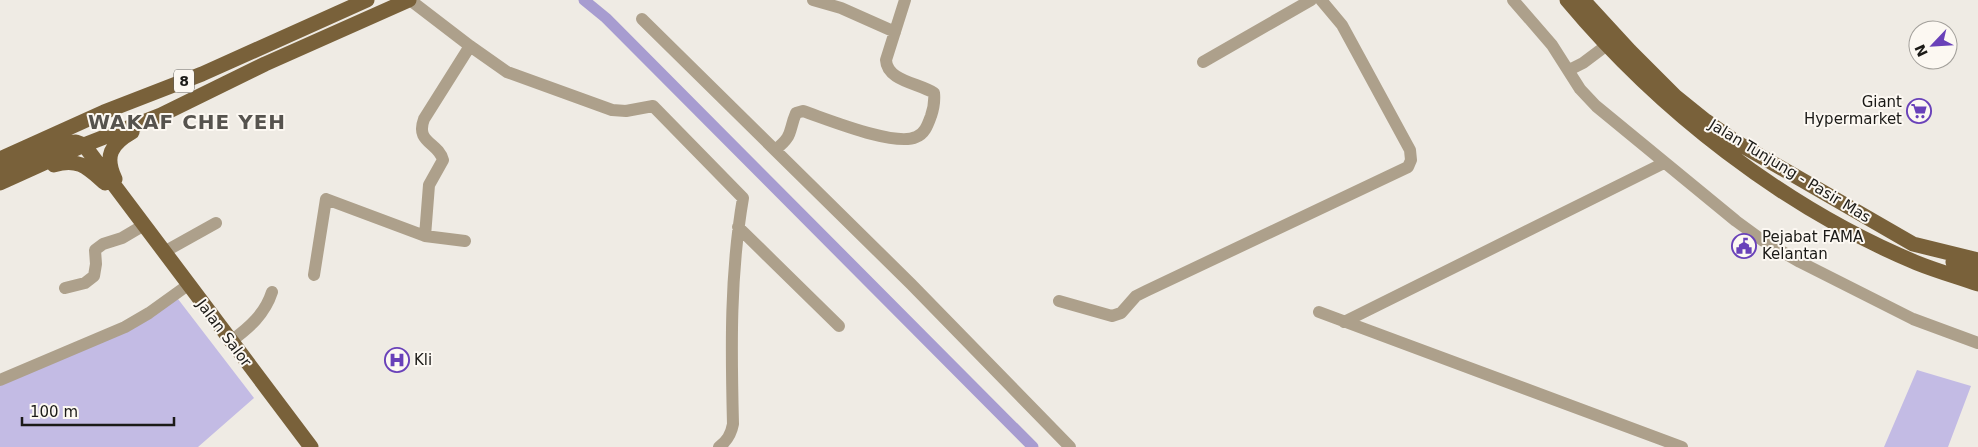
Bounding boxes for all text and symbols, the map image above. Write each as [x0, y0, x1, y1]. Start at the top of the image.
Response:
north arrow [1908, 20, 1958, 70]
text: N [1911, 42, 1931, 59]
road number: 8 [174, 70, 194, 92]
place label: Giant Hypermarket [1804, 93, 1902, 128]
supermarket icon: Giant Hypermarket [1906, 98, 1932, 124]
district label: WAKAF CHE YEH [88, 110, 286, 134]
street label: Jalan Tunjung - Pasir Mas [1705, 115, 1874, 227]
place label: Pejabat FAMA Kelantan [1762, 228, 1864, 263]
public building icon: Pejabat FAMA Kelantan [1731, 233, 1757, 259]
street label: Jalan Salor [192, 295, 256, 371]
hospital icon: Kli [384, 347, 410, 373]
place label: Kli [414, 351, 432, 369]
scale bar [22, 394, 175, 426]
text: 100 m [30, 403, 78, 421]

